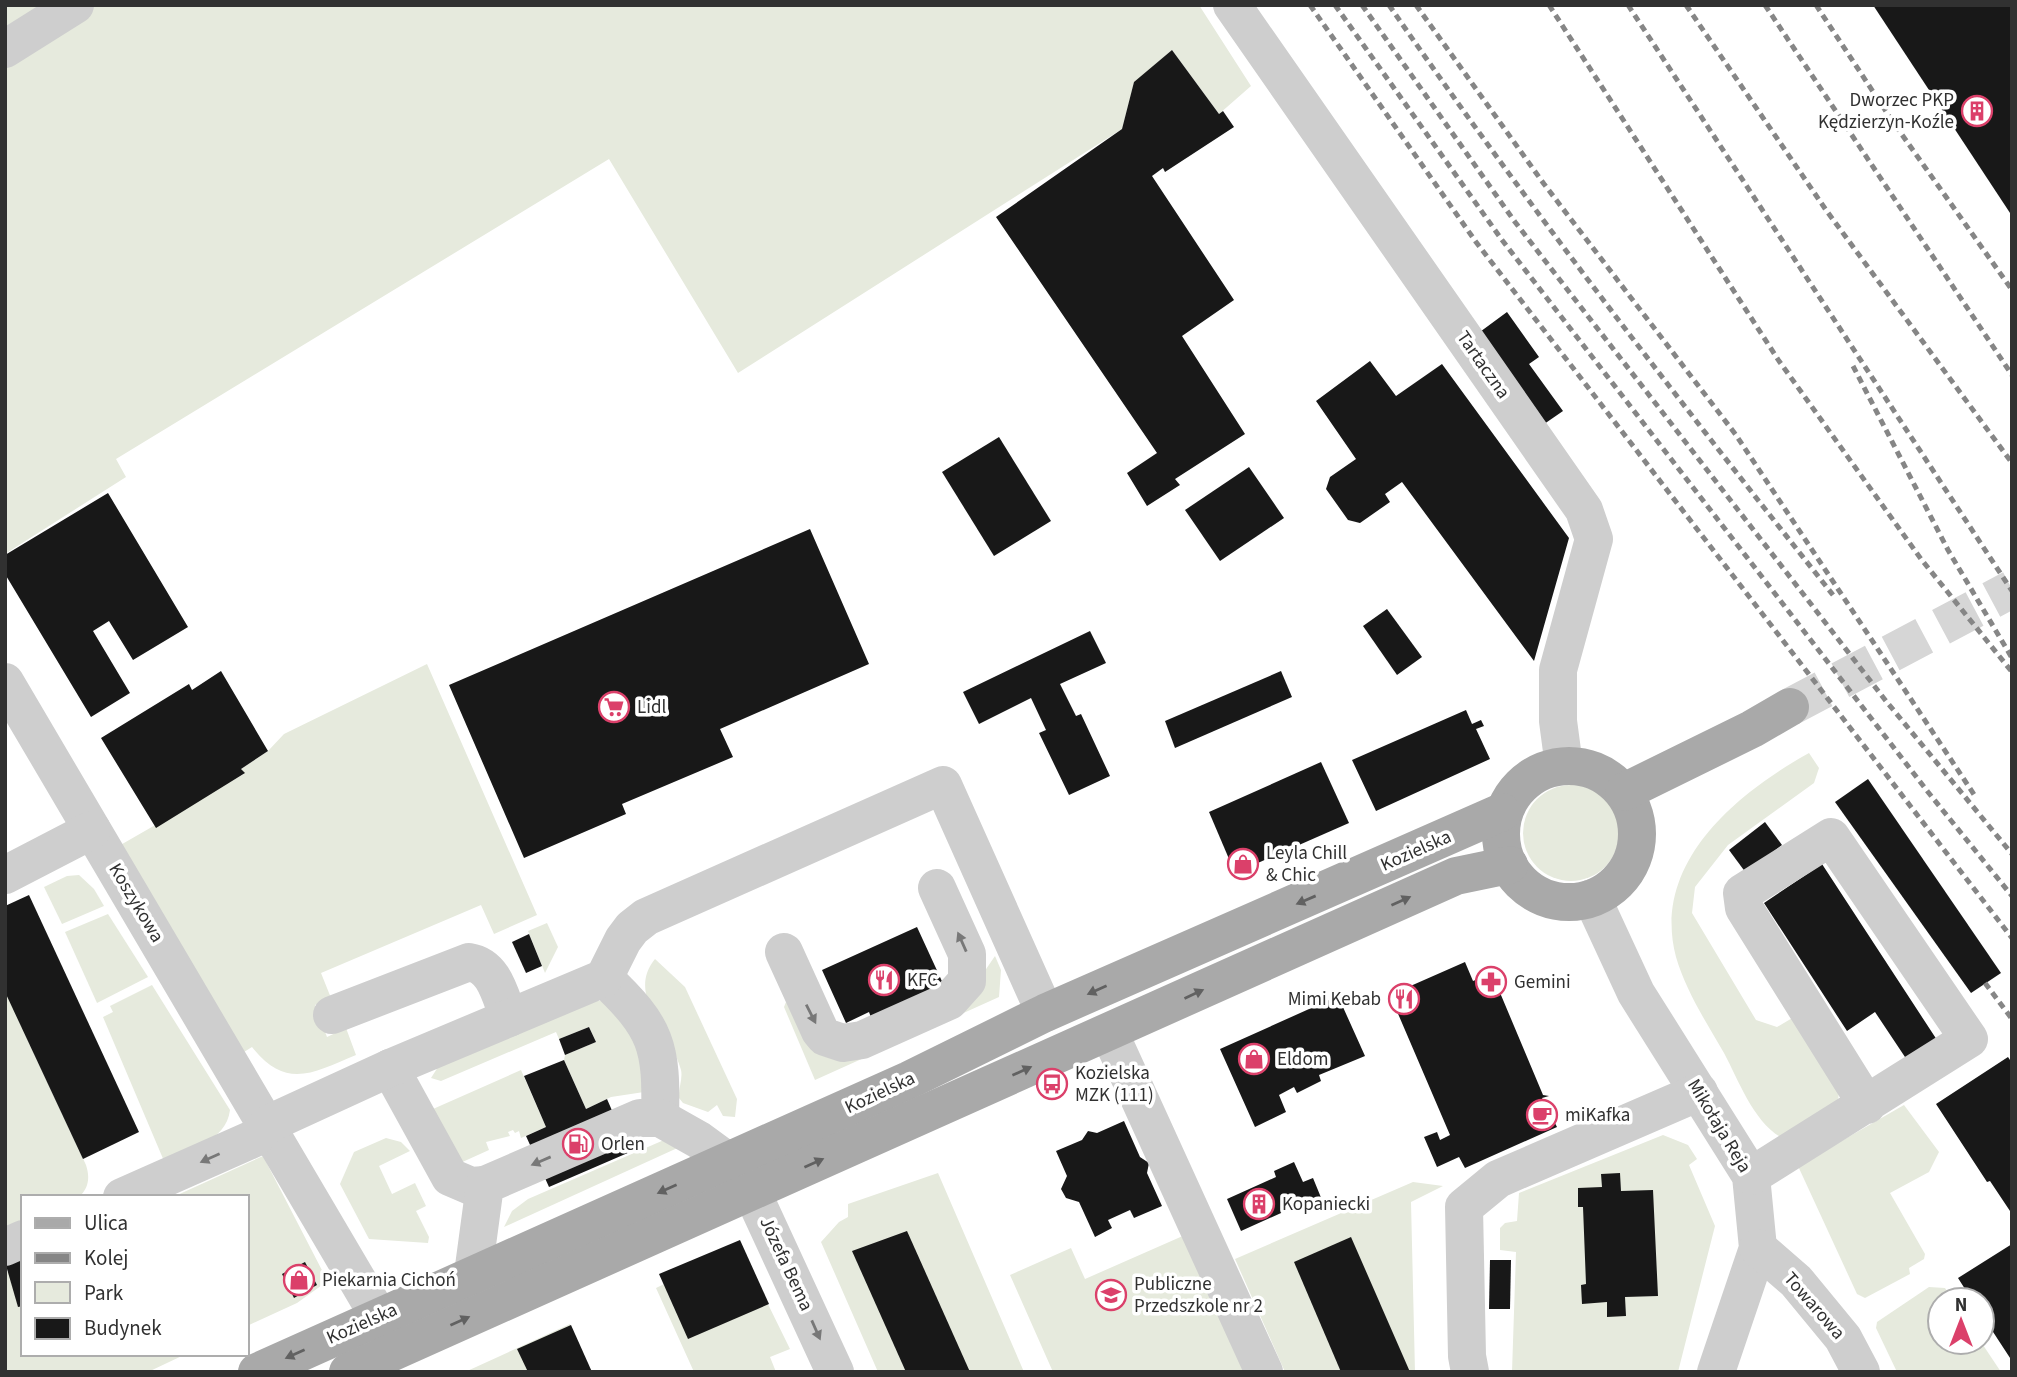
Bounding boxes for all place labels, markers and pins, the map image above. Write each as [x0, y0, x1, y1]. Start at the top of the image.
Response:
place label: Dworzec PKP Kędzierzyn-Koźle [1818, 87, 1954, 136]
building icon: Dworzec PKP Kędzierzyn-Koźle [1960, 94, 1994, 128]
supermarket icon: Lidl [597, 690, 631, 724]
place label: Lidl [637, 694, 666, 721]
place label: Leyla Chill & Chic [1266, 840, 1347, 889]
shop icon: Leyla Chill & Chic [1226, 847, 1260, 881]
restaurant icon: KFC [867, 963, 901, 997]
pharmacy icon: Gemini [1474, 965, 1508, 999]
place label: KFC [907, 967, 938, 994]
place label: Gemini [1514, 969, 1571, 996]
restaurant icon: Mimi Kebab [1387, 982, 1421, 1016]
place label: Mimi Kebab [1288, 986, 1381, 1013]
shop icon: Eldom [1237, 1042, 1271, 1076]
place label: Eldom [1277, 1046, 1328, 1073]
place label: Kozielska MZK (111) [1075, 1060, 1154, 1109]
bus stop icon: Kozielska MZK (111) [1035, 1067, 1069, 1101]
cafe icon: miKafka [1525, 1098, 1559, 1132]
place label: miKafka [1565, 1102, 1630, 1129]
fuel station icon: Orlen [561, 1127, 595, 1161]
place label: Orlen [601, 1131, 645, 1158]
building icon: Kopaniecki [1242, 1187, 1276, 1221]
place label: Kopaniecki [1282, 1191, 1370, 1218]
shop icon: Piekarnia Cichoń [282, 1263, 316, 1297]
place label: Piekarnia Cichoń [322, 1267, 456, 1294]
place label: Publiczne Przedszkole nr 2 [1134, 1271, 1263, 1320]
school or university icon: Publiczne Przedszkole nr 2 [1094, 1278, 1128, 1312]

